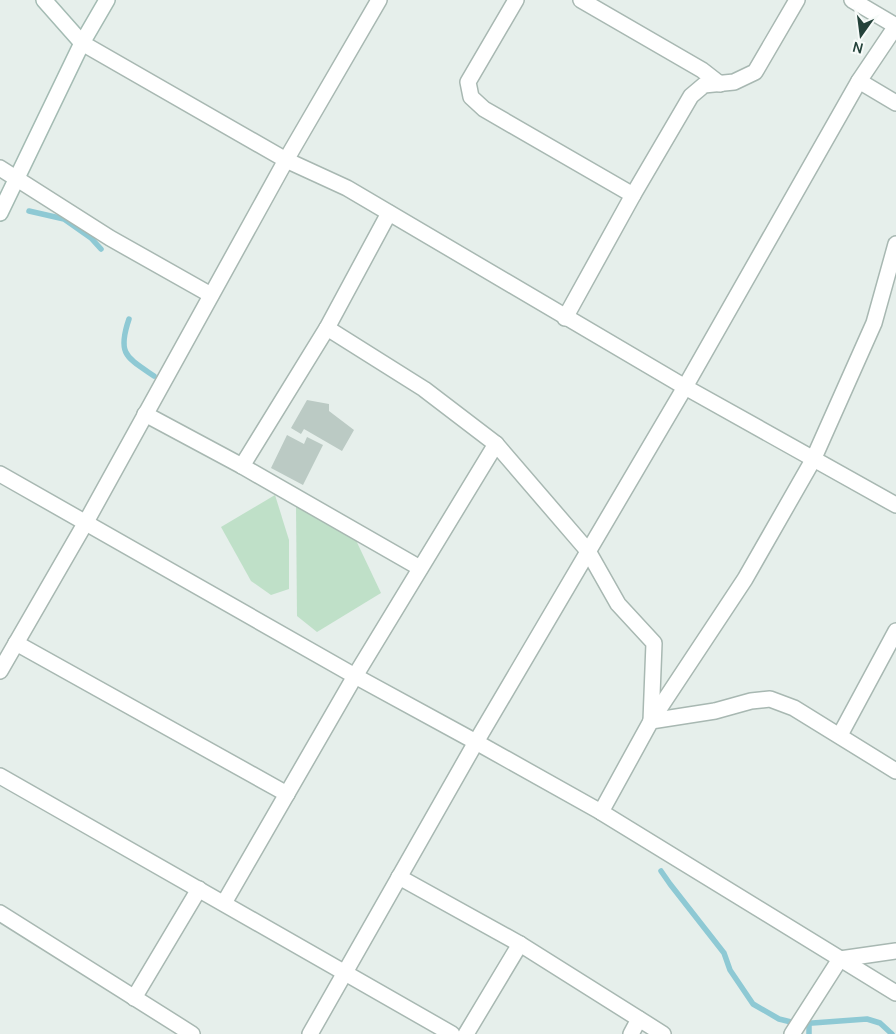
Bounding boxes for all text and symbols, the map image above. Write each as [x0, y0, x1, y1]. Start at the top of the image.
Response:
north arrow [836, 10, 886, 60]
text: N [851, 38, 865, 59]

